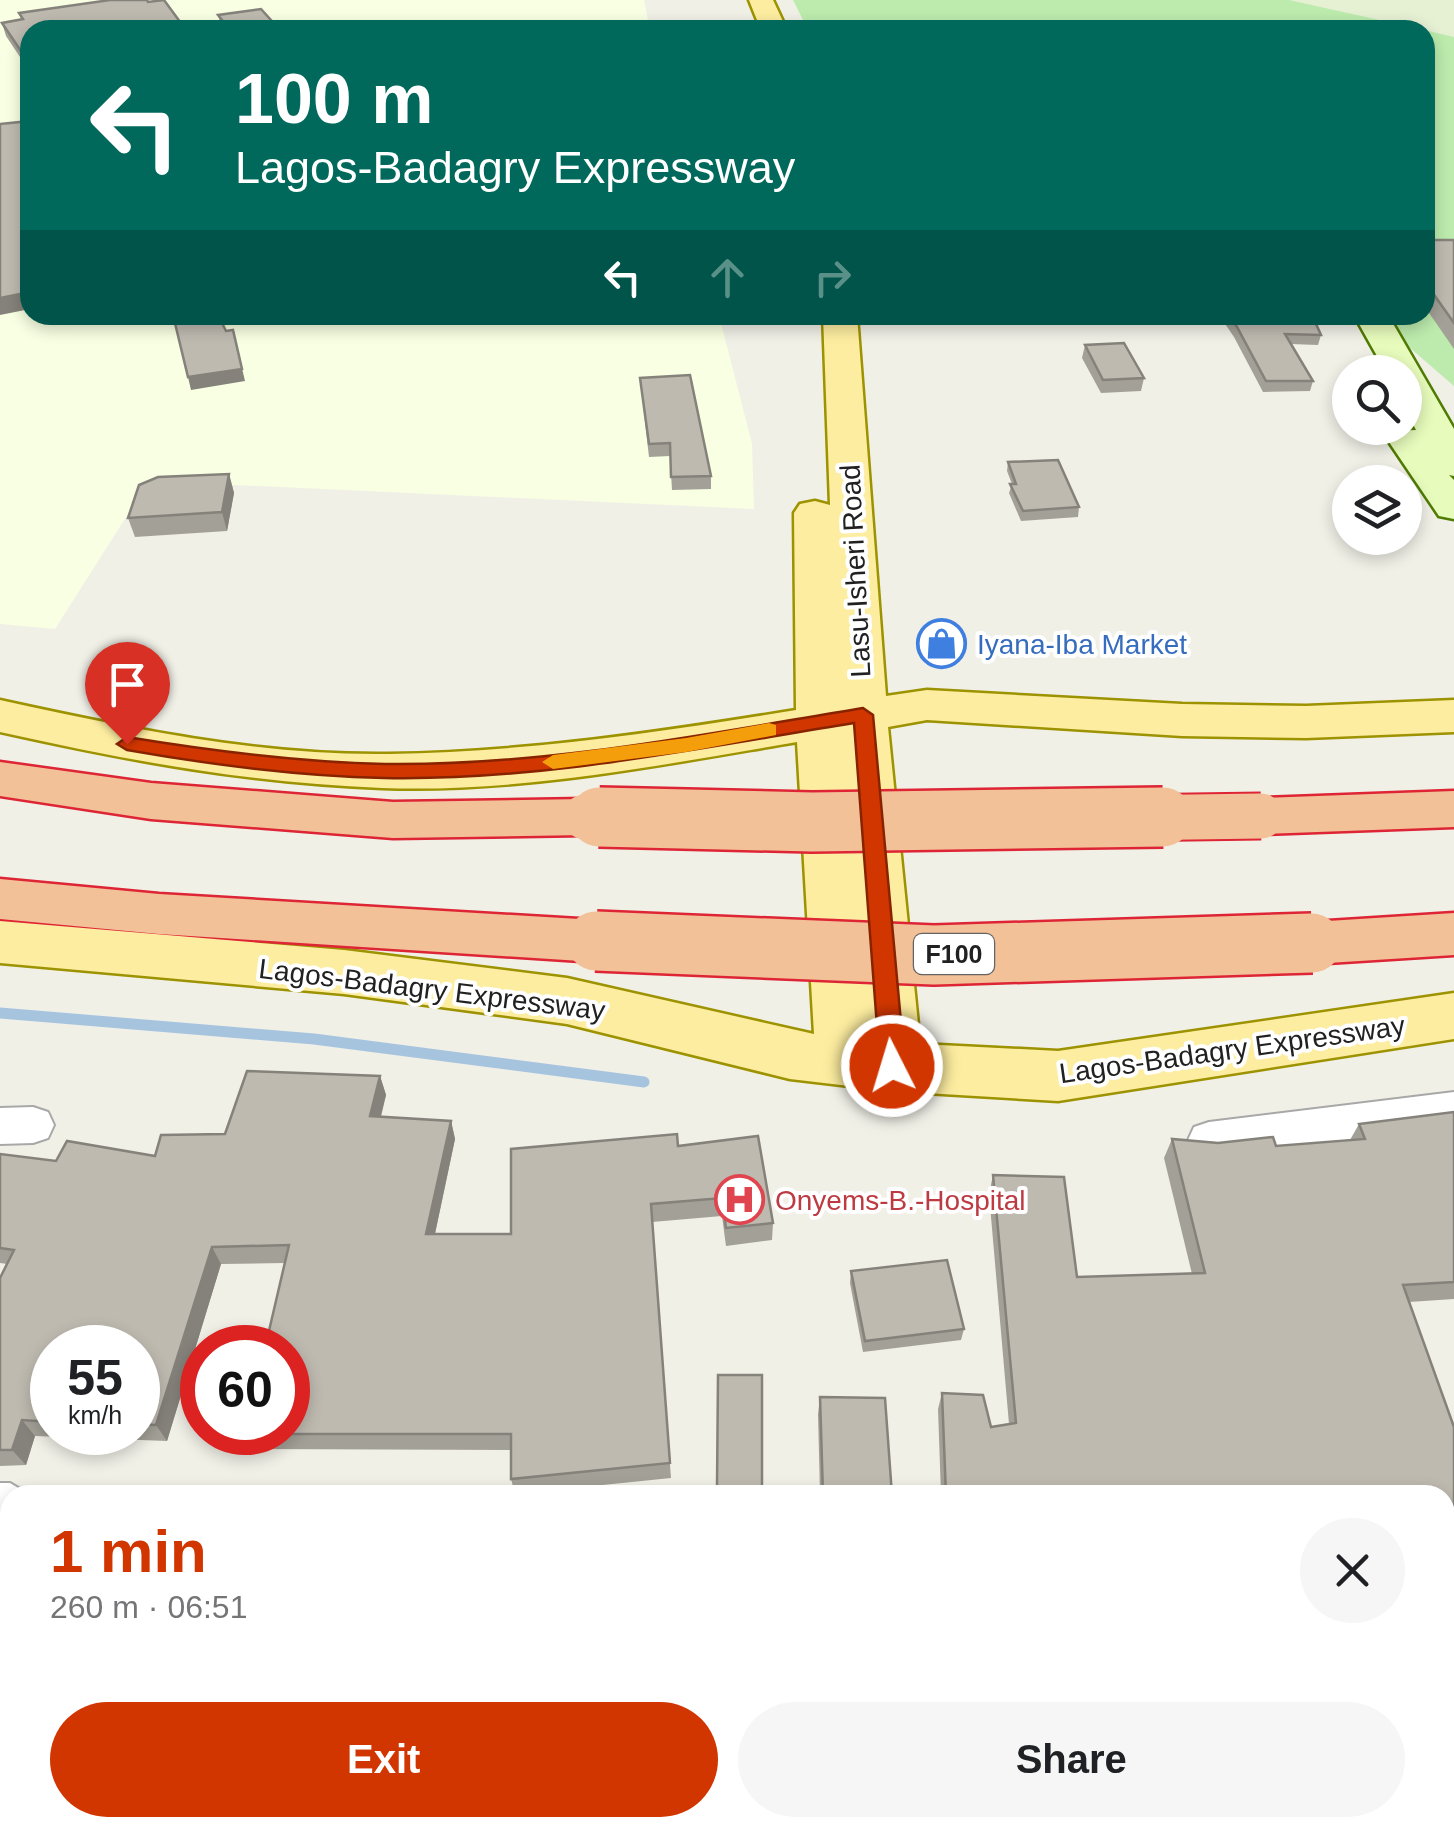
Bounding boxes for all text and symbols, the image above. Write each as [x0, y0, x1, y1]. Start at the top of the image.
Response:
icon: left [70, 60, 200, 190]
text: 100 m [235, 60, 433, 138]
text: Lagos-Badagry Expressway [235, 142, 795, 193]
icon: left [595, 250, 650, 305]
icon: ahead [700, 250, 755, 305]
icon: right [805, 250, 860, 305]
map controls [1332, 355, 1422, 555]
button: search [1332, 355, 1422, 445]
street label: Lasu-Isheri Road [834, 464, 877, 678]
button: layers [1332, 465, 1422, 555]
shop icon: Iyana-Iba Market [916, 618, 968, 670]
place label: Iyana-Iba Market [977, 629, 1187, 660]
pin [85, 642, 170, 745]
icon: arrive [100, 657, 155, 712]
road number: F100 [914, 934, 994, 974]
street label: Lagos-Badagry Expressway [257, 953, 607, 1026]
street label: Lagos-Badagry Expressway [1057, 1010, 1407, 1089]
position arrow [840, 1014, 944, 1118]
hospital icon: Onyems-B.-Hospital [714, 1174, 766, 1226]
place label: Onyems-B.-Hospital [775, 1185, 1026, 1216]
speed limit sign: 60 [180, 1325, 310, 1455]
text: 55 [67, 1350, 123, 1406]
text: km/h [68, 1401, 122, 1429]
text: 1 min [50, 1518, 207, 1585]
button: close [1300, 1518, 1405, 1623]
text: 260 m · 06:51 [50, 1589, 247, 1625]
button: Exit [50, 1702, 718, 1817]
button: Share [738, 1702, 1405, 1817]

